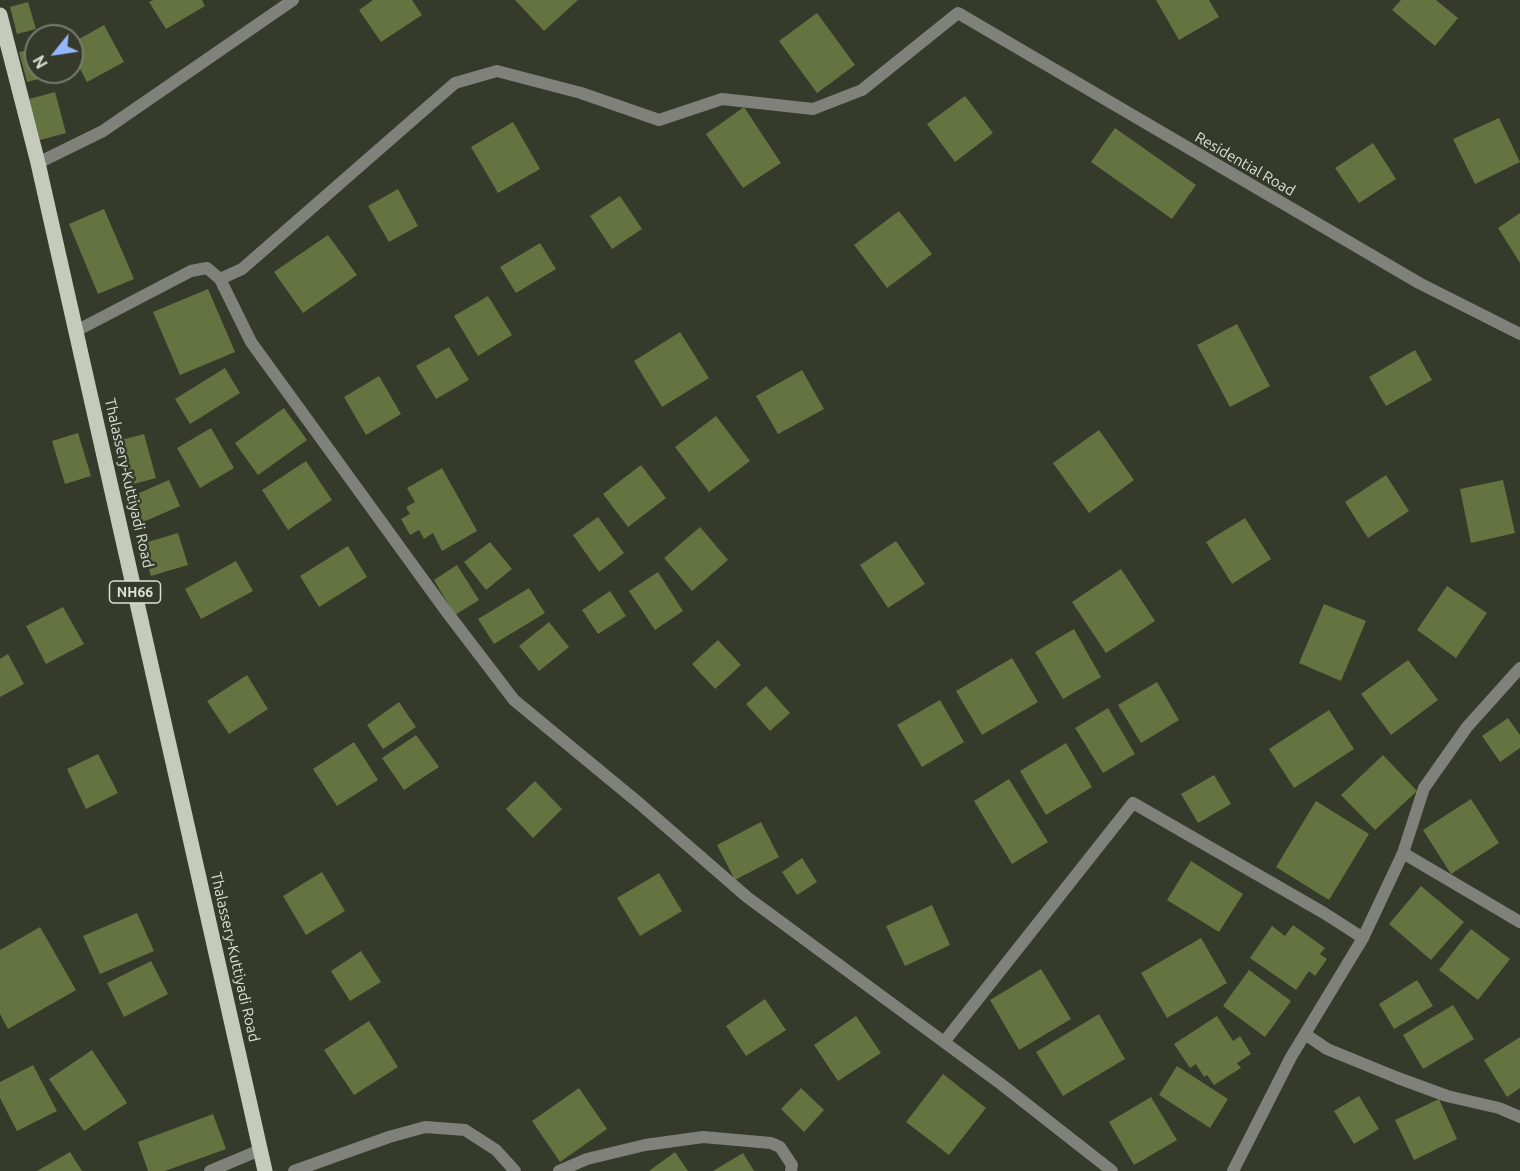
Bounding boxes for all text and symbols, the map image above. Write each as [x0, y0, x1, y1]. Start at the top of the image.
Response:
north arrow [24, 24, 84, 84]
text: N [29, 52, 51, 72]
street label: Residential Road [1192, 128, 1298, 200]
street label: Thalassery-Kuttiyadi Road [101, 396, 157, 570]
road number: NH66 [110, 581, 160, 603]
street label: Thalassery-Kuttiyadi Road [207, 870, 263, 1044]

